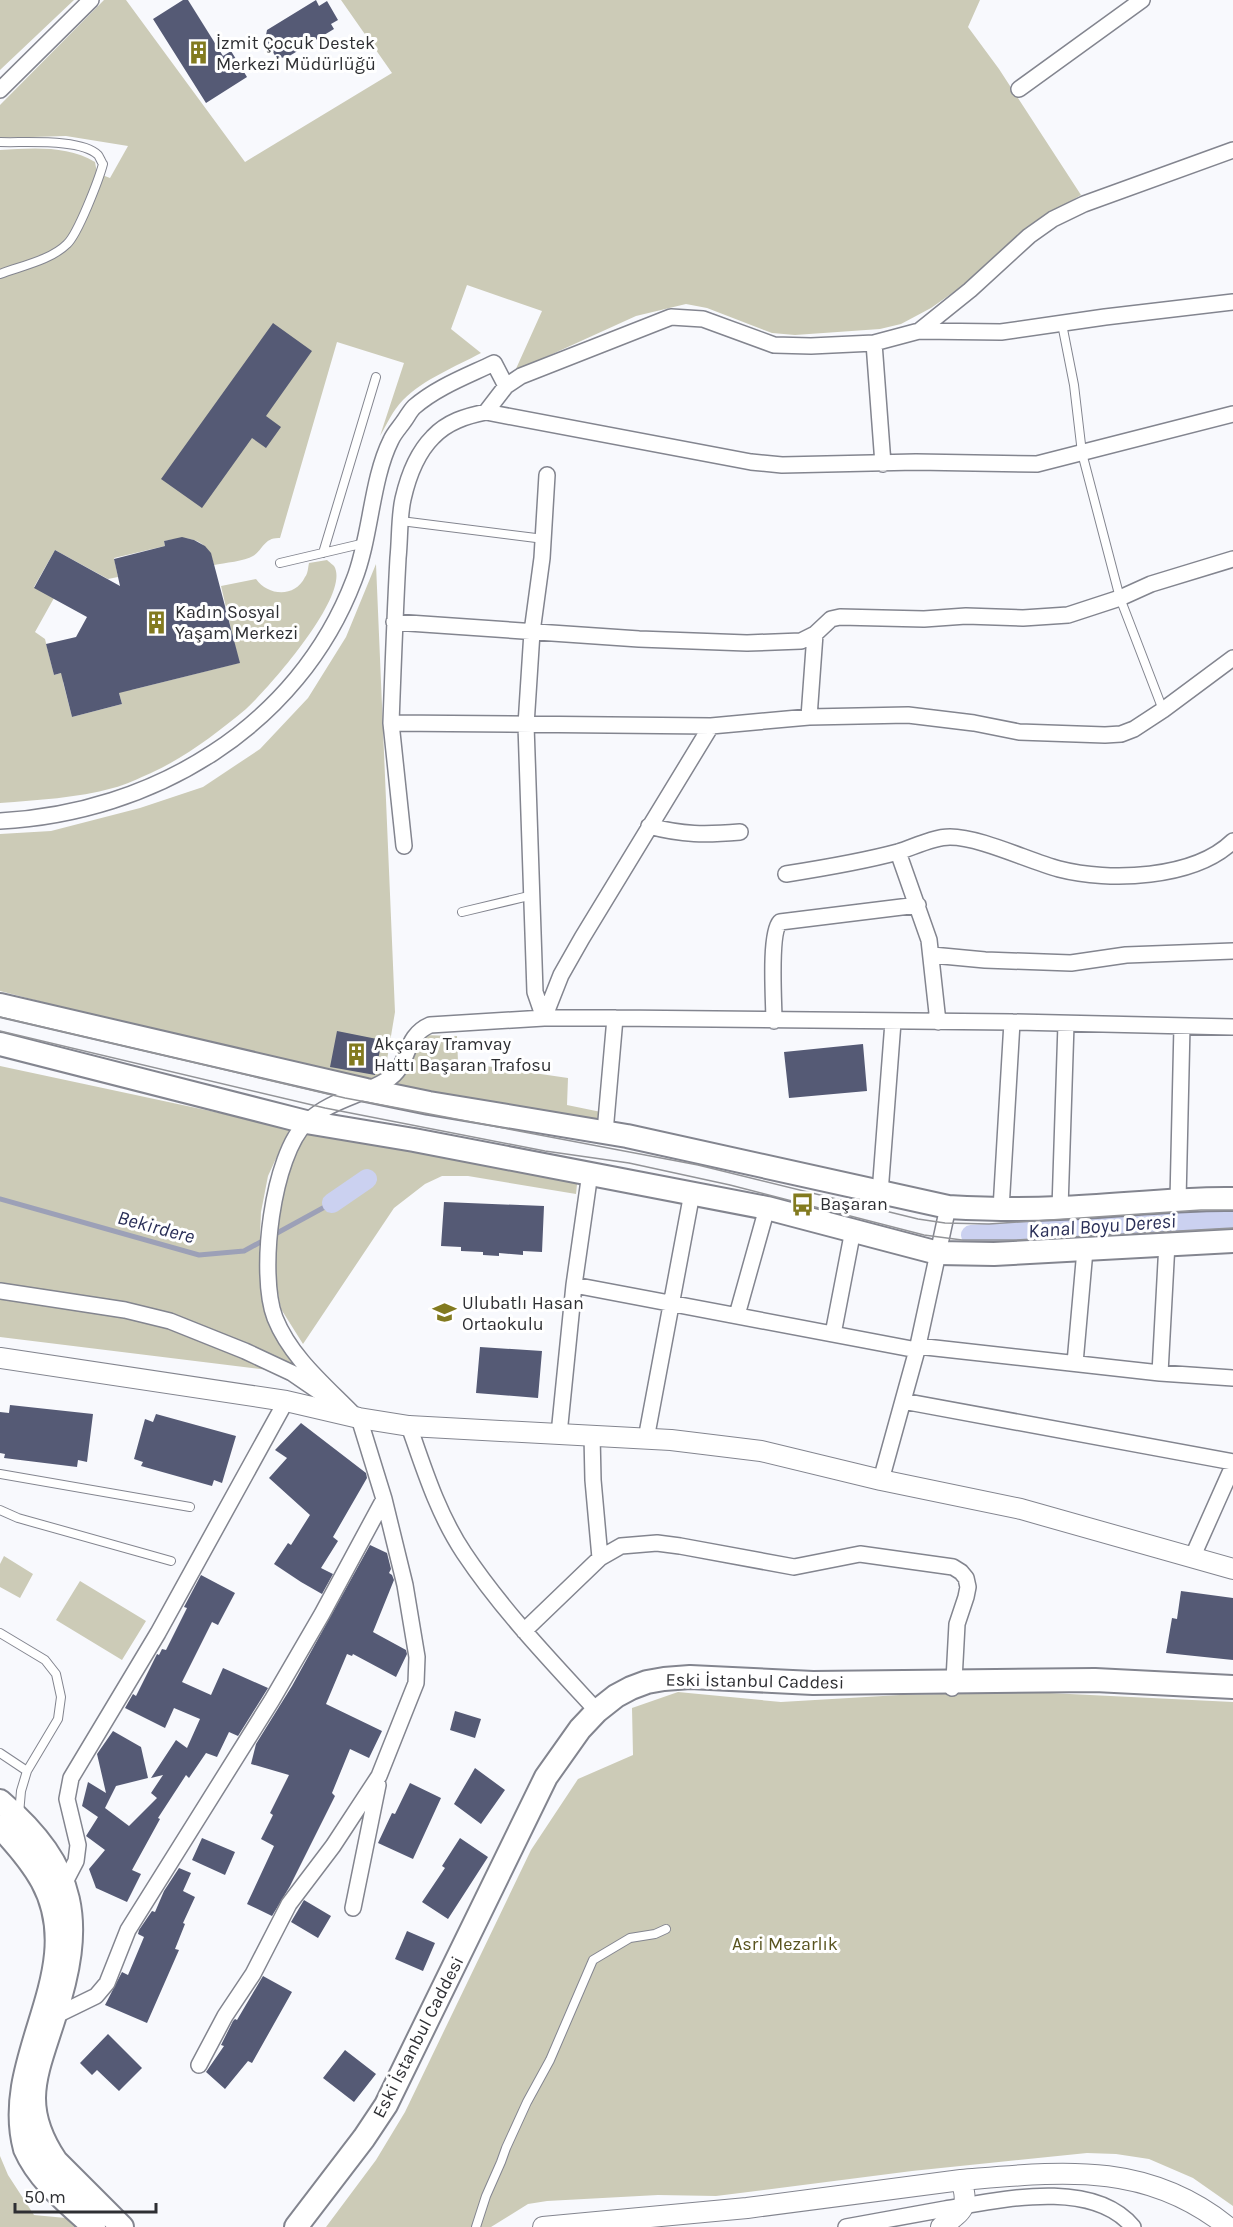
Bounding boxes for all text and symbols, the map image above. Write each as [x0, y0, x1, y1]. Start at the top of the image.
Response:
place label: İzmit Çocuk Destek Merkezi Müdürlüğü [216, 32, 376, 75]
building icon: İzmit Çocuk Destek Merkezi Müdürlüğü [185, 40, 211, 66]
place label: Kadın Sosyal Yaşam Merkezi [175, 601, 298, 644]
building icon: Kadın Sosyal Yaşam Merkezi [144, 609, 170, 635]
place label: Akçaray Tramvay Hattı Başaran Trafosu [374, 1033, 552, 1076]
building icon: Akçaray Tramvay Hattı Başaran Trafosu [343, 1041, 369, 1067]
bus stop icon: Başaran [789, 1191, 815, 1217]
place label: Başaran [820, 1193, 888, 1215]
water label: Bekirdere [115, 1206, 197, 1248]
water label: Kanal Boyu Deresi [1027, 1209, 1177, 1243]
place label: Ulubatlı Hasan Ortaokulu [462, 1292, 584, 1335]
school or university icon: Ulubatlı Hasan Ortaokulu [431, 1300, 457, 1326]
street label: Eski İstanbul Caddesi [666, 1668, 844, 1694]
park label: Asri Mezarlık [732, 1933, 838, 1955]
street label: Eski İstanbul Caddesi [368, 1952, 468, 2122]
scale bar [15, 2176, 156, 2214]
text: 50 m [24, 2186, 66, 2208]

